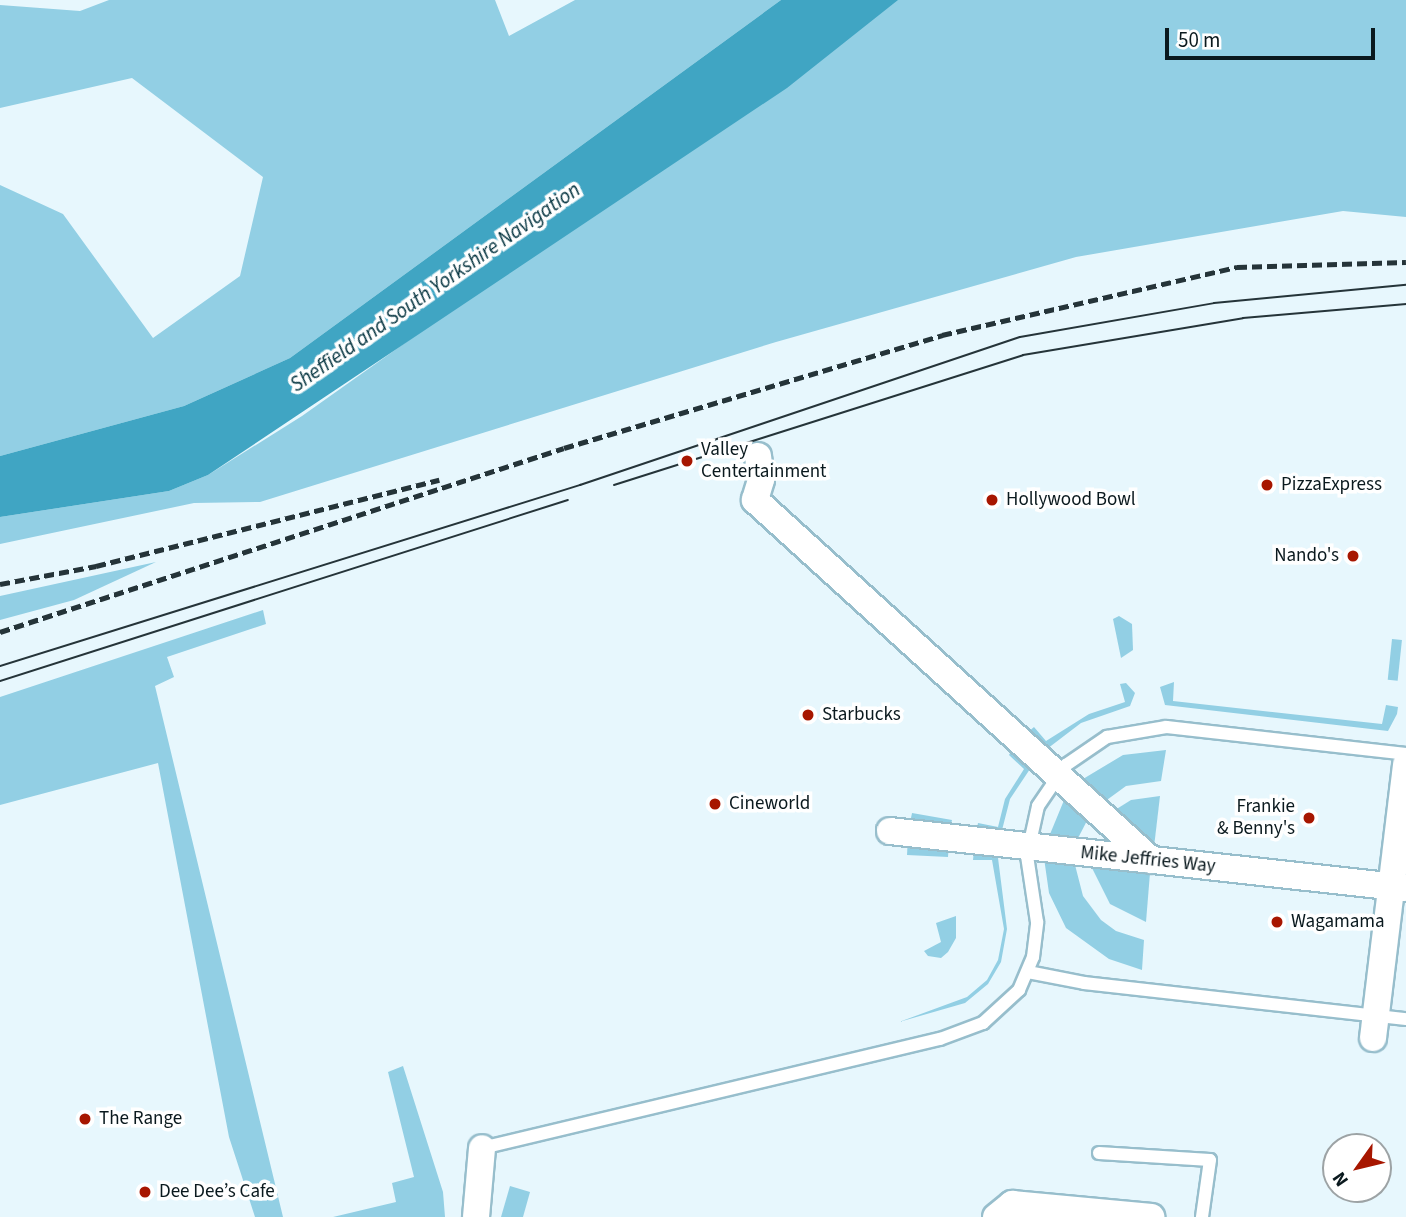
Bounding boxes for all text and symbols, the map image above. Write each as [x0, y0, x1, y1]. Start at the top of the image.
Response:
scale bar [1168, 14, 1378, 58]
text: 50 m [1178, 25, 1220, 55]
water label: Sheffield and South Yorkshire Navigation [285, 177, 585, 397]
place label: Valley Centertainment [701, 439, 826, 483]
marker: Valley Centertainment [679, 453, 695, 469]
place label: PizzaExpress [1281, 474, 1382, 496]
marker: PizzaExpress [1259, 477, 1275, 493]
place label: Hollywood Bowl [1006, 489, 1136, 511]
marker: Hollywood Bowl [984, 492, 1000, 508]
place label: Nando's [1274, 545, 1339, 567]
marker: Nando's [1345, 548, 1361, 564]
place label: Starbucks [822, 704, 901, 726]
marker: Starbucks [800, 707, 816, 723]
place label: Cineworld [729, 793, 810, 815]
marker: Cineworld [707, 796, 723, 812]
place label: Frankie & Benny's [1217, 796, 1295, 840]
marker: Frankie & Benny's [1301, 810, 1317, 826]
street label: Mike Jeffries Way [1079, 842, 1217, 878]
place label: Wagamama [1291, 911, 1385, 933]
marker: Wagamama [1269, 914, 1285, 930]
place label: The Range [99, 1108, 182, 1130]
marker: The Range [77, 1111, 93, 1127]
north arrow [1322, 1133, 1392, 1203]
text: N [1326, 1166, 1356, 1192]
place label: Dee Dee’s Cafe [159, 1181, 275, 1203]
marker: Dee Dee’s Cafe [137, 1184, 153, 1200]

